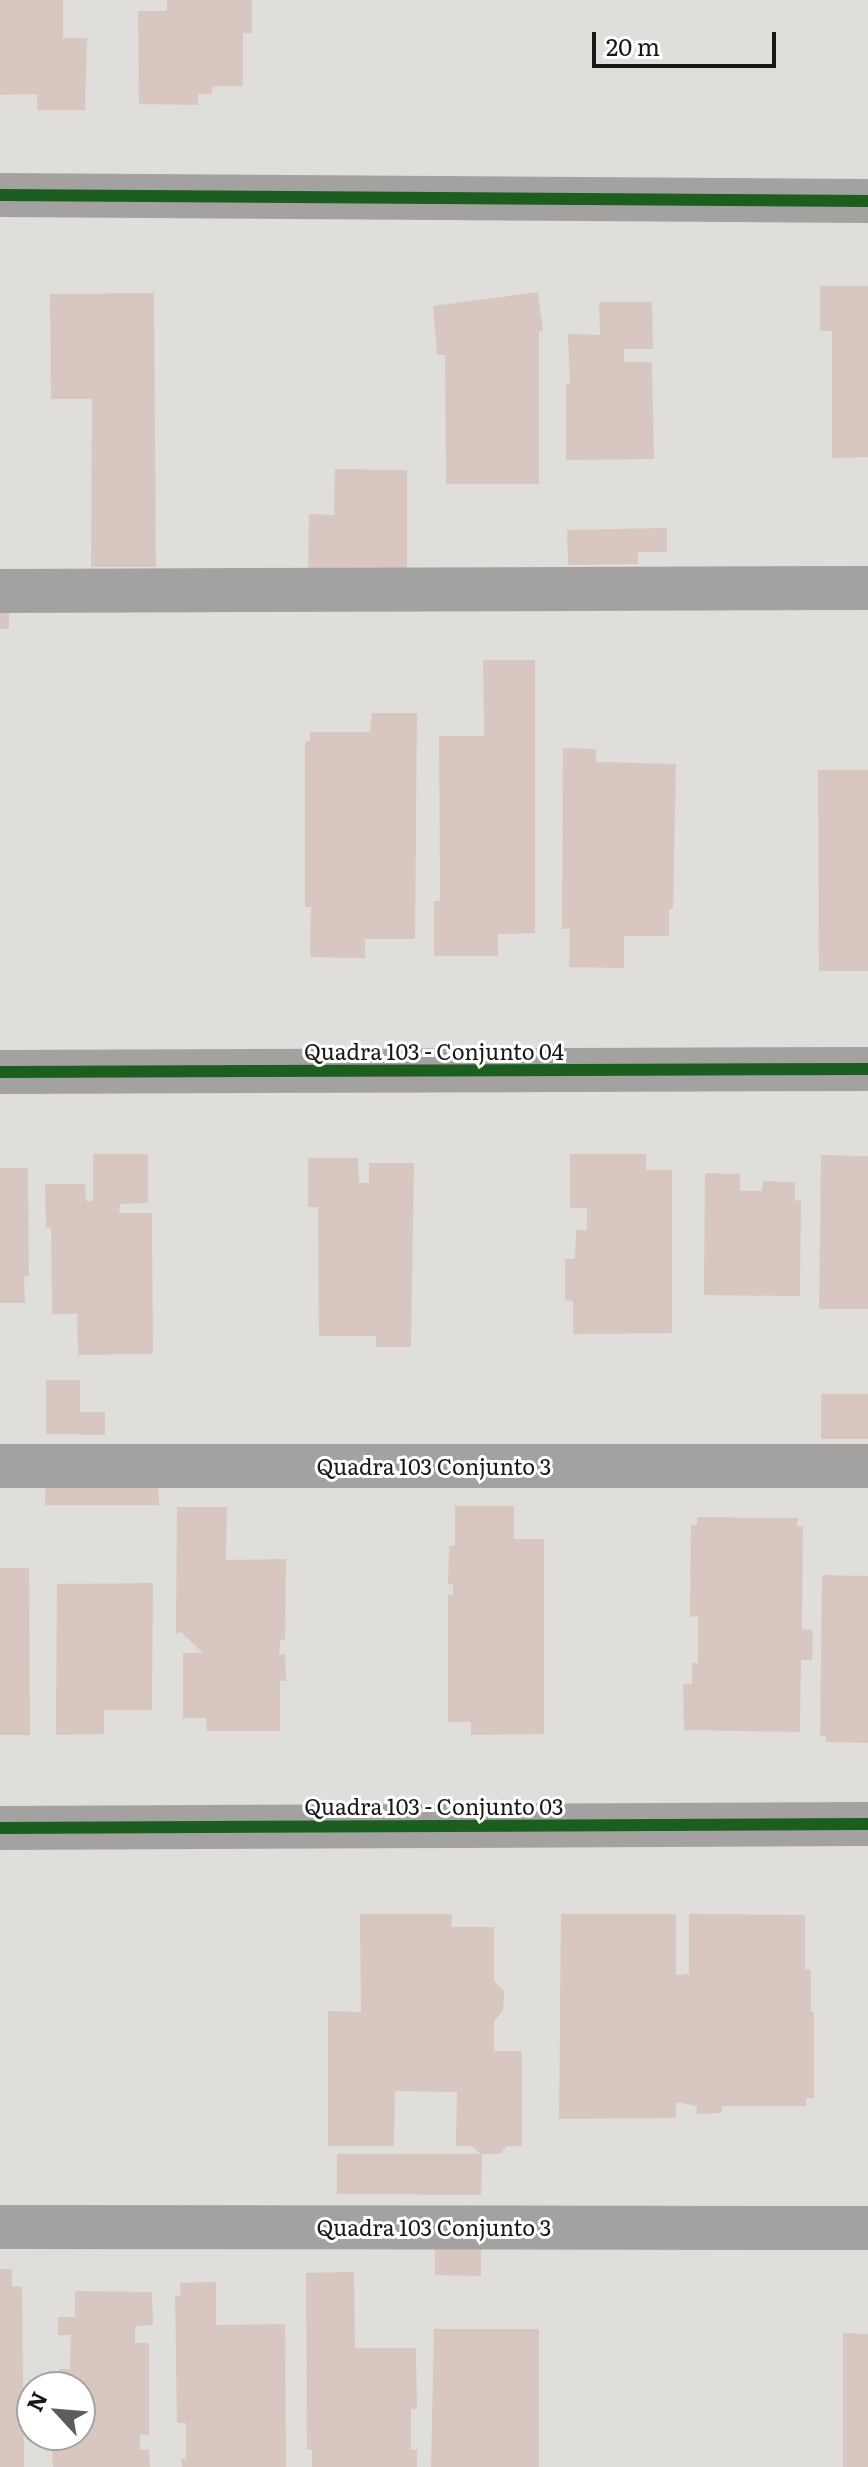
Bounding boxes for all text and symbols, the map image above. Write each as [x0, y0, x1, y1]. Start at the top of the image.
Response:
scale bar [596, 16, 780, 66]
text: 20 m [606, 28, 660, 63]
street label: Quadra 103 - Conjunto 04 [304, 1038, 564, 1064]
street label: Quadra 103 Conjunto 3 [317, 1453, 551, 1479]
street label: Quadra 103 - Conjunto 03 [304, 1793, 564, 1819]
street label: Quadra 103 Conjunto 3 [317, 2214, 551, 2240]
north arrow [16, 2371, 96, 2451]
text: N [17, 2386, 55, 2417]

